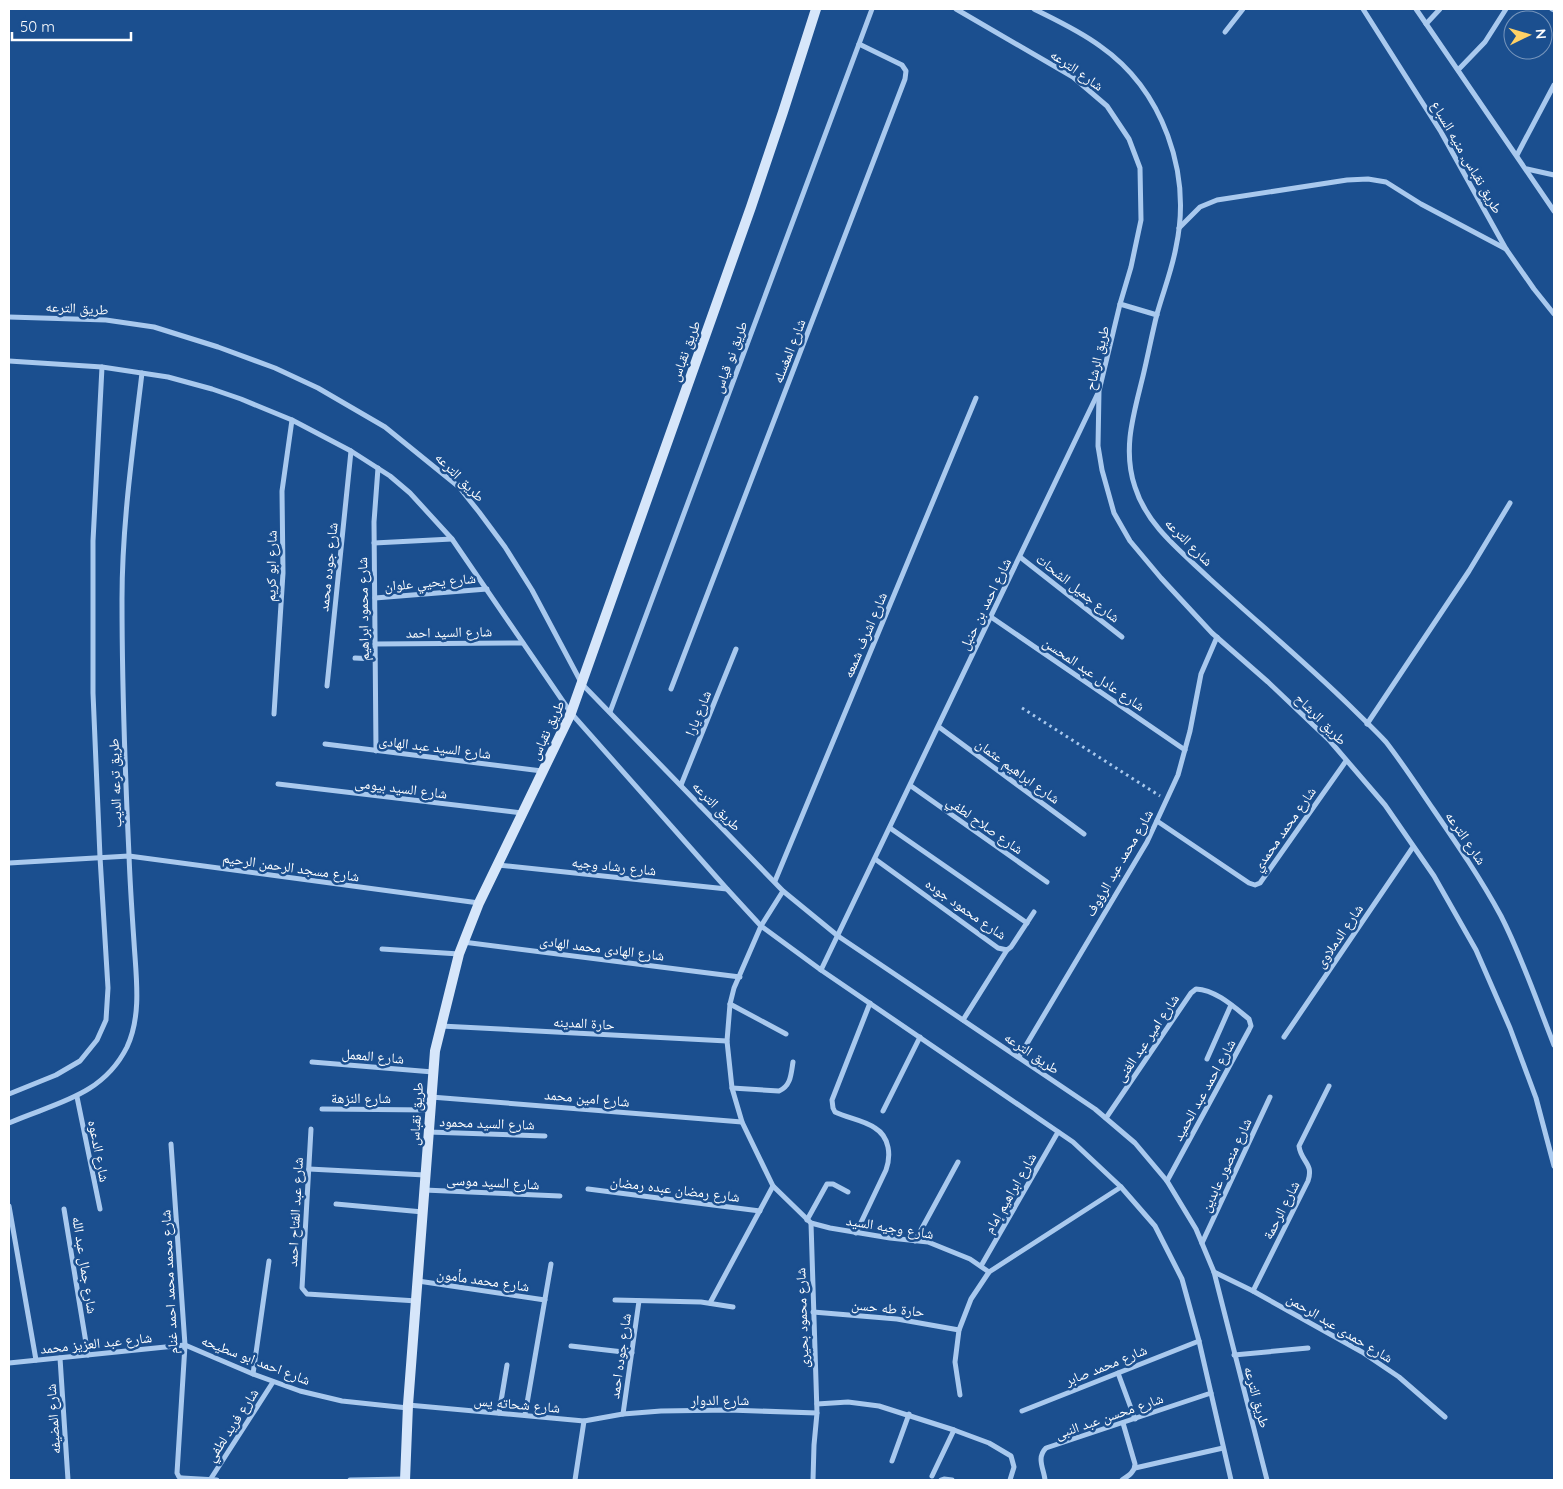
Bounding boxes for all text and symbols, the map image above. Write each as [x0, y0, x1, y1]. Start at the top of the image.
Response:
scale bar [12, 10, 131, 42]
north arrow [1503, 10, 1553, 60]
text: 50 m [20, 17, 55, 36]
text: N [1532, 28, 1550, 40]
street label: شارع الترعه [1046, 45, 1107, 96]
street label: طريق نقباس, منيه السباع [1426, 97, 1507, 217]
street label: طريق الترعه [45, 297, 109, 320]
street label: شارع المغسله [769, 316, 810, 386]
street label: طريق نقباس [666, 318, 705, 384]
street label: طريق نو قياس [709, 318, 752, 396]
street label: طريق الرشاح [1081, 324, 1114, 392]
street label: طريق الترعه [431, 448, 489, 506]
street label: شارع الترعه [1160, 514, 1217, 571]
street label: شارع جوده محمد [314, 522, 343, 612]
street label: شارع ابو كريم [261, 530, 282, 602]
street label: شارع جميل الشحات [1032, 550, 1124, 627]
street label: شارع احمد بن حنبل [955, 555, 1016, 653]
street label: شارع محمود ابراهيم [353, 557, 374, 661]
street label: شارع يحيي علوان [384, 569, 477, 598]
street label: شارع اشرف شمعه [839, 589, 892, 681]
street label: شارع السيد احمد [406, 622, 492, 643]
street label: شارع عادل عبد المحسن [1039, 633, 1149, 716]
street label: شارع يارا [681, 688, 716, 739]
street label: طريق الرشاح [1291, 689, 1351, 749]
street label: طريق نقباس [525, 697, 570, 763]
street label: شارع السيد عبد الهادى [378, 731, 492, 764]
street label: شارع ابراهيم عثمان [972, 734, 1064, 808]
street label: طريق ترعه الديب [104, 738, 127, 828]
street label: شارع السيد بيومى [354, 773, 448, 804]
street label: طريق الترعه [688, 777, 745, 836]
street label: شارع محمد محمدي [1248, 783, 1322, 876]
street label: شارع صلاح لطفي [942, 792, 1027, 860]
street label: شارع محمد عبد الرؤوف [1081, 806, 1158, 920]
street label: شارع الترعه [1441, 808, 1490, 869]
street label: شارع مسجد الرحمن الرحيم [221, 848, 361, 886]
street label: شارع رشاد وجيه [571, 853, 657, 880]
street label: شارع محمود جوده [921, 874, 1010, 944]
street label: شارع الدملاوى [1311, 901, 1368, 972]
street label: شارع الهادى محمد الهادى [539, 931, 665, 966]
street label: شارع امير عبد الغنى [1111, 991, 1184, 1086]
street label: حارة المدينه [553, 1012, 615, 1034]
street label: طريق الترعه [1000, 1028, 1063, 1079]
street label: شارع احمد عبد الحميد [1169, 1036, 1240, 1145]
street label: شارع المعمل [341, 1044, 405, 1069]
street label: طريق نقباس [405, 1082, 428, 1146]
street label: شارع امين محمد [544, 1085, 630, 1112]
street label: شارع النزهة [331, 1089, 391, 1108]
street label: شارع السيد محمود [439, 1112, 535, 1135]
street label: شارع منصور عابدين [1196, 1115, 1257, 1215]
street label: شارع الدعوه [83, 1118, 114, 1184]
street label: شارع ابراهيم إمام [980, 1149, 1041, 1237]
street label: شارع عبد الفتاح احمد [283, 1157, 308, 1267]
street label: شارع السيد موسى [446, 1171, 540, 1194]
street label: شارع رمضان عبده رمضان [609, 1172, 741, 1207]
street label: شارع الرحمة [1259, 1178, 1304, 1243]
street label: شارع محمد محمد احمد غنام [156, 1209, 183, 1355]
street label: شارع وجيه السيد [845, 1211, 935, 1244]
street label: شارع جمال عبد الله [67, 1215, 102, 1315]
street label: شارع محمد مأمون [435, 1265, 531, 1296]
street label: شارع محمود بحيرى [791, 1267, 814, 1369]
street label: شارع حمدى عبد الرحمن [1283, 1289, 1396, 1368]
street label: حارة طه حسن [851, 1295, 925, 1321]
street label: شارع جوده احمد [605, 1312, 636, 1400]
street label: شارع عبد العزيز محمد [39, 1328, 153, 1359]
street label: شارع احمد ابو سطيحه [199, 1331, 313, 1390]
street label: شارع محمد صابر [1062, 1340, 1150, 1391]
street label: طريق الترعه [1239, 1364, 1274, 1430]
street label: شارع المضيفه [42, 1383, 65, 1455]
street label: شارع فريد لطفي [202, 1385, 265, 1467]
street label: شارع محسن عبد النبى [1053, 1389, 1166, 1444]
street label: شارع شحاته يس [473, 1391, 561, 1418]
street label: شارع الدوار [690, 1391, 749, 1410]

